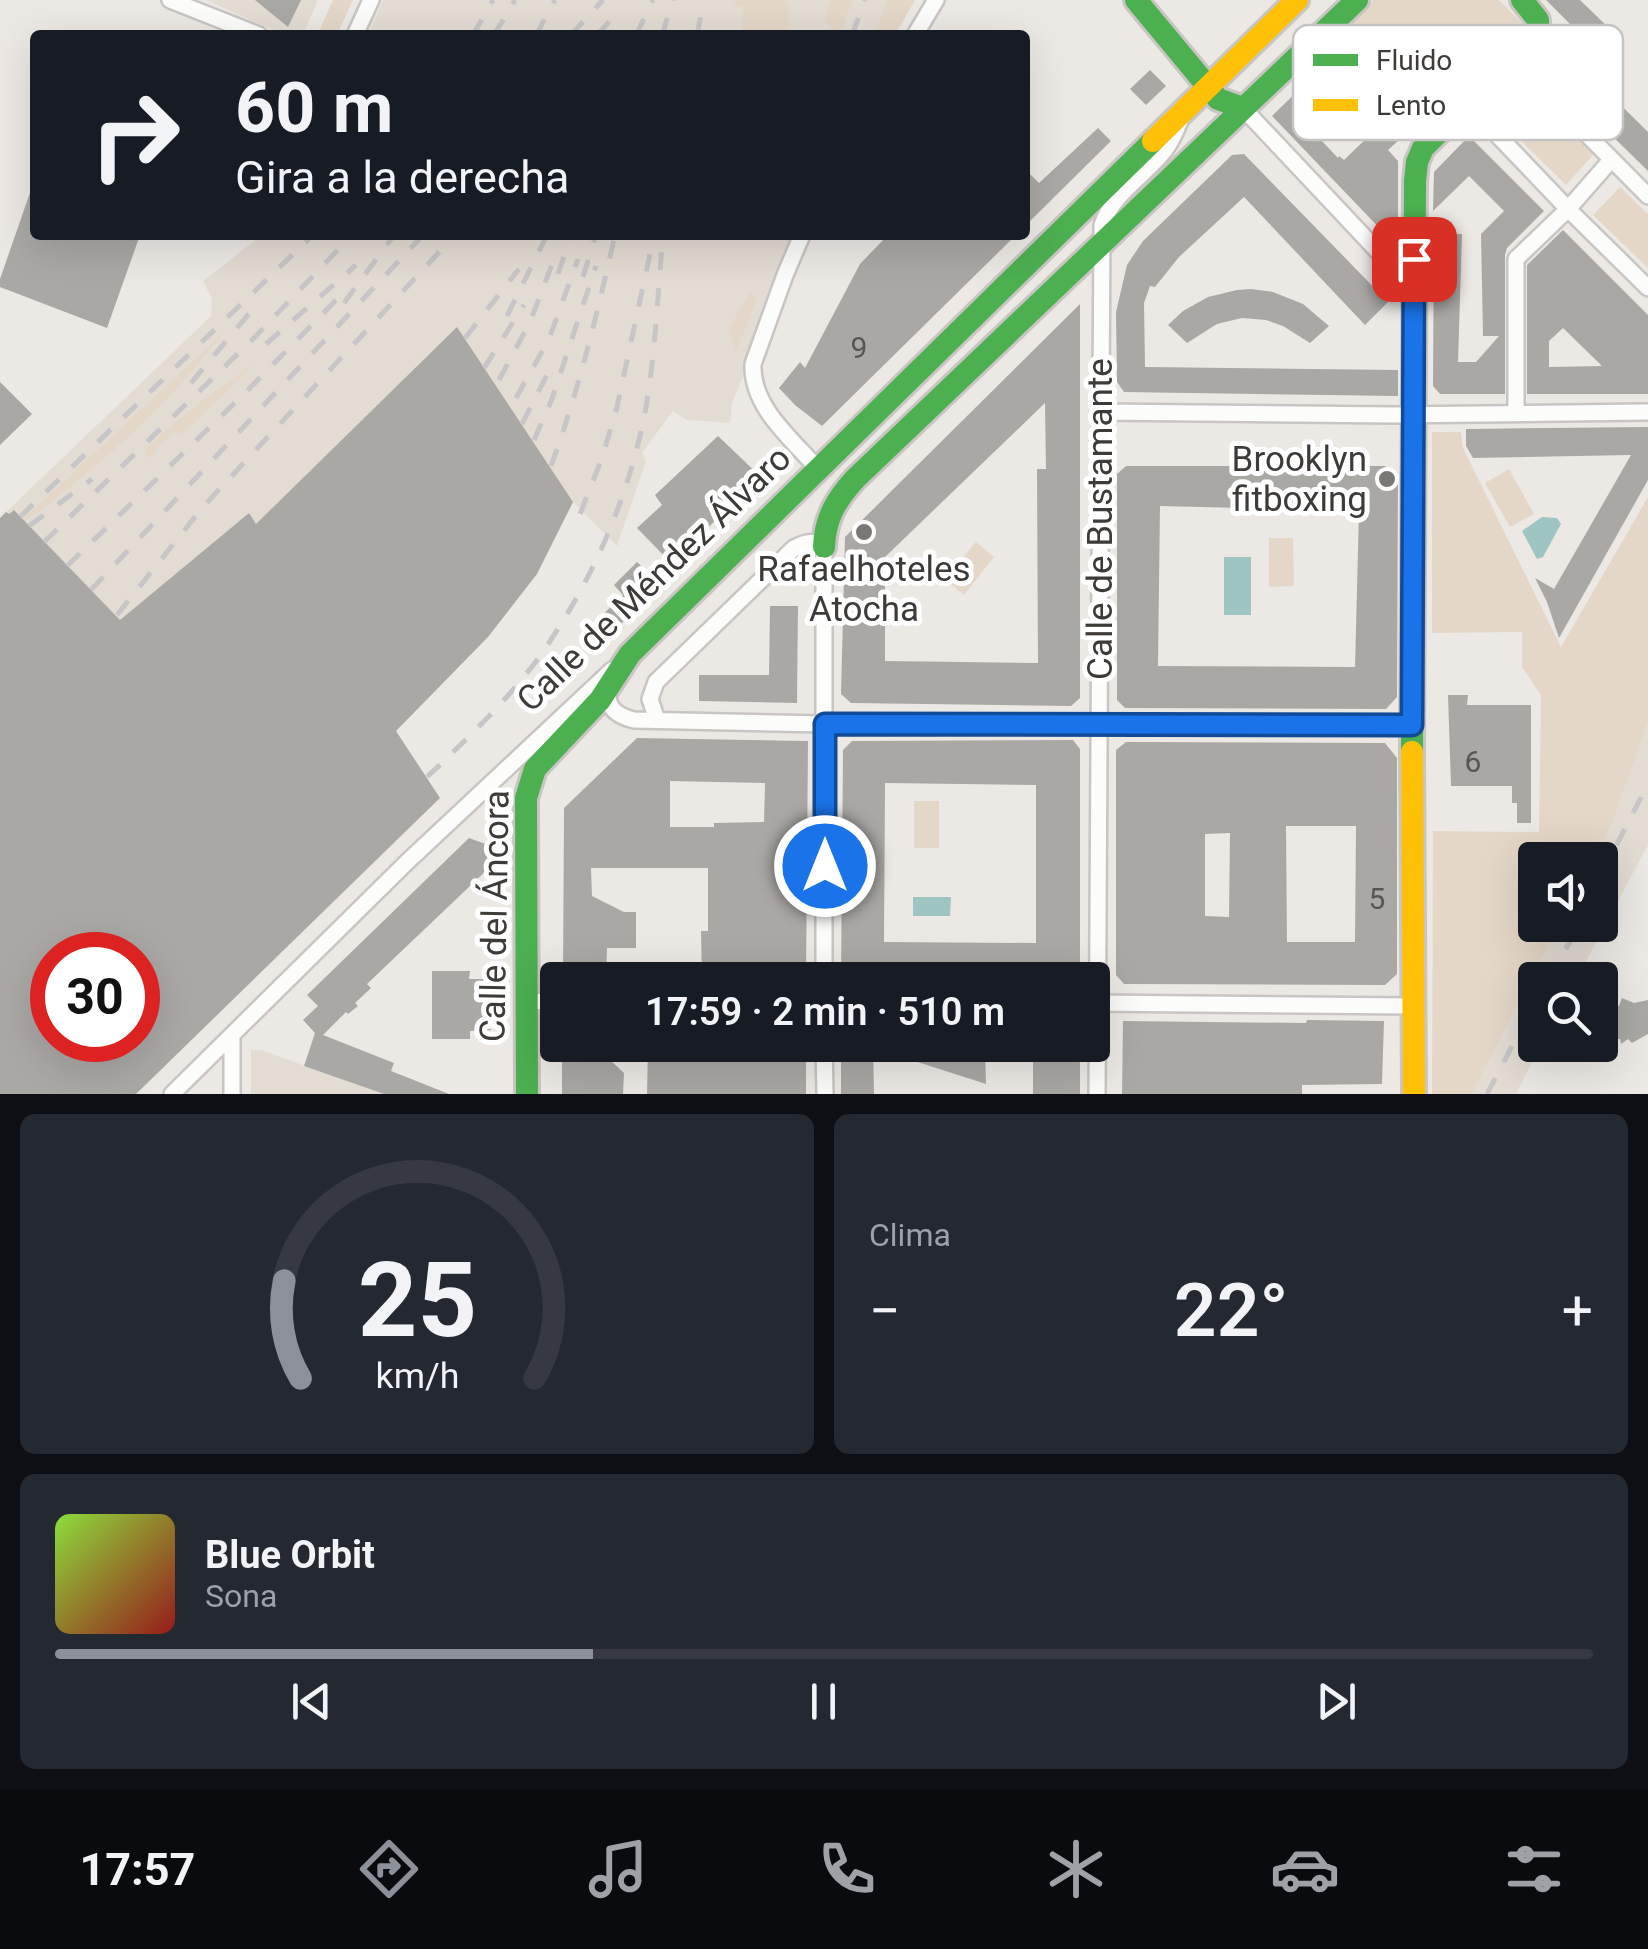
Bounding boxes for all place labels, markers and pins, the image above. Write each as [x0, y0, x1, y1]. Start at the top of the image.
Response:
pin [1372, 217, 1457, 302]
place label: Brooklyn fitboxing [1232, 439, 1367, 520]
marker: Brooklyn fitboxing [1376, 468, 1398, 490]
marker: Rafaelhoteles Atocha [853, 521, 875, 543]
place label: Rafaelhoteles Atocha [757, 549, 971, 630]

